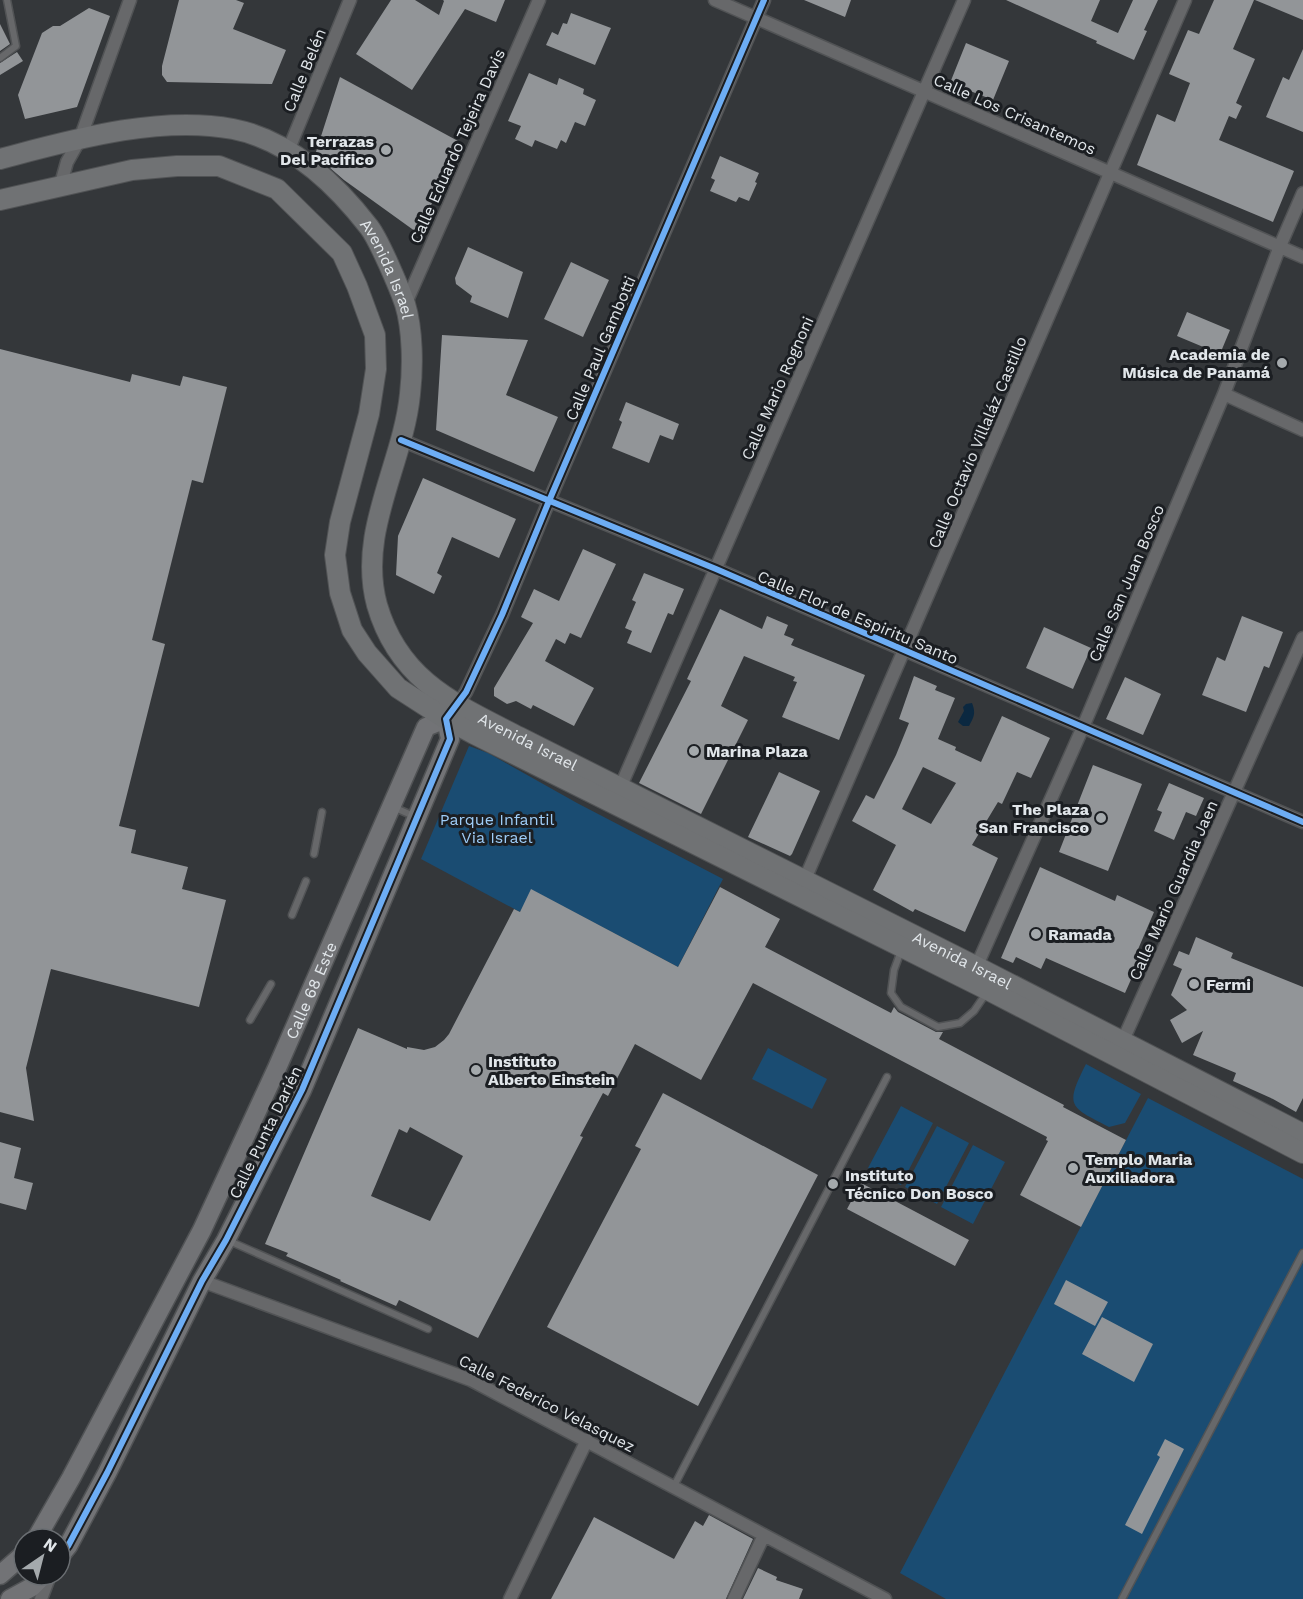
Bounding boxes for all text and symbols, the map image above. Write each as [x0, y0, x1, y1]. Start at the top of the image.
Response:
street label: Calle Belén [279, 26, 330, 115]
street label: Calle Eduardo Tejeira Davis [406, 46, 509, 246]
street label: Calle Los Crisantemos [931, 70, 1099, 159]
place label: Terrazas Del Pacifico [280, 132, 374, 169]
marker: Terrazas Del Pacifico [379, 143, 393, 157]
street label: Avenida Israel [356, 215, 417, 321]
street label: Calle Paul Gambotti [561, 273, 639, 423]
street label: Calle Mario Rognoni [737, 313, 818, 463]
street label: Calle Octavio Villaláz Castillo [924, 333, 1031, 551]
place label: Academia de Música de Panamá [1122, 345, 1271, 382]
marker: Academia de Música de Panamá [1275, 356, 1289, 370]
street label: Calle San Juan Bosco [1085, 502, 1168, 665]
street label: Calle Flor de Espiritu Santo [755, 566, 961, 668]
street label: Avenida Israel [475, 709, 581, 775]
place label: Marina Plaza [706, 742, 808, 761]
marker: Marina Plaza [687, 744, 701, 758]
street label: Calle Mario Guardia Jaen [1125, 797, 1222, 983]
place label: The Plaza San Francisco [979, 800, 1090, 837]
park label: Parque Infantil Via Israel [440, 810, 554, 847]
marker: The Plaza San Francisco [1094, 811, 1108, 825]
place label: Ramada [1048, 925, 1113, 944]
street label: Avenida Israel [909, 927, 1015, 993]
marker: Ramada [1029, 927, 1043, 941]
street label: Calle 68 Este [282, 939, 341, 1042]
place label: Fermi [1206, 975, 1251, 994]
marker: Fermi [1187, 977, 1201, 991]
place label: Instituto Alberto Einstein [488, 1052, 615, 1089]
street label: Calle Punta Darién [225, 1063, 306, 1202]
marker: Instituto Alberto Einstein [469, 1063, 483, 1077]
place label: Templo Maria Auxiliadora [1085, 1150, 1193, 1187]
marker: Templo Maria Auxiliadora [1066, 1161, 1080, 1175]
place label: Instituto Técnico Don Bosco [845, 1166, 994, 1203]
marker: Instituto Técnico Don Bosco [826, 1177, 840, 1191]
street label: Calle Federico Velasquez [456, 1351, 638, 1456]
north arrow [12, 1527, 72, 1587]
text: N [40, 1534, 61, 1556]

